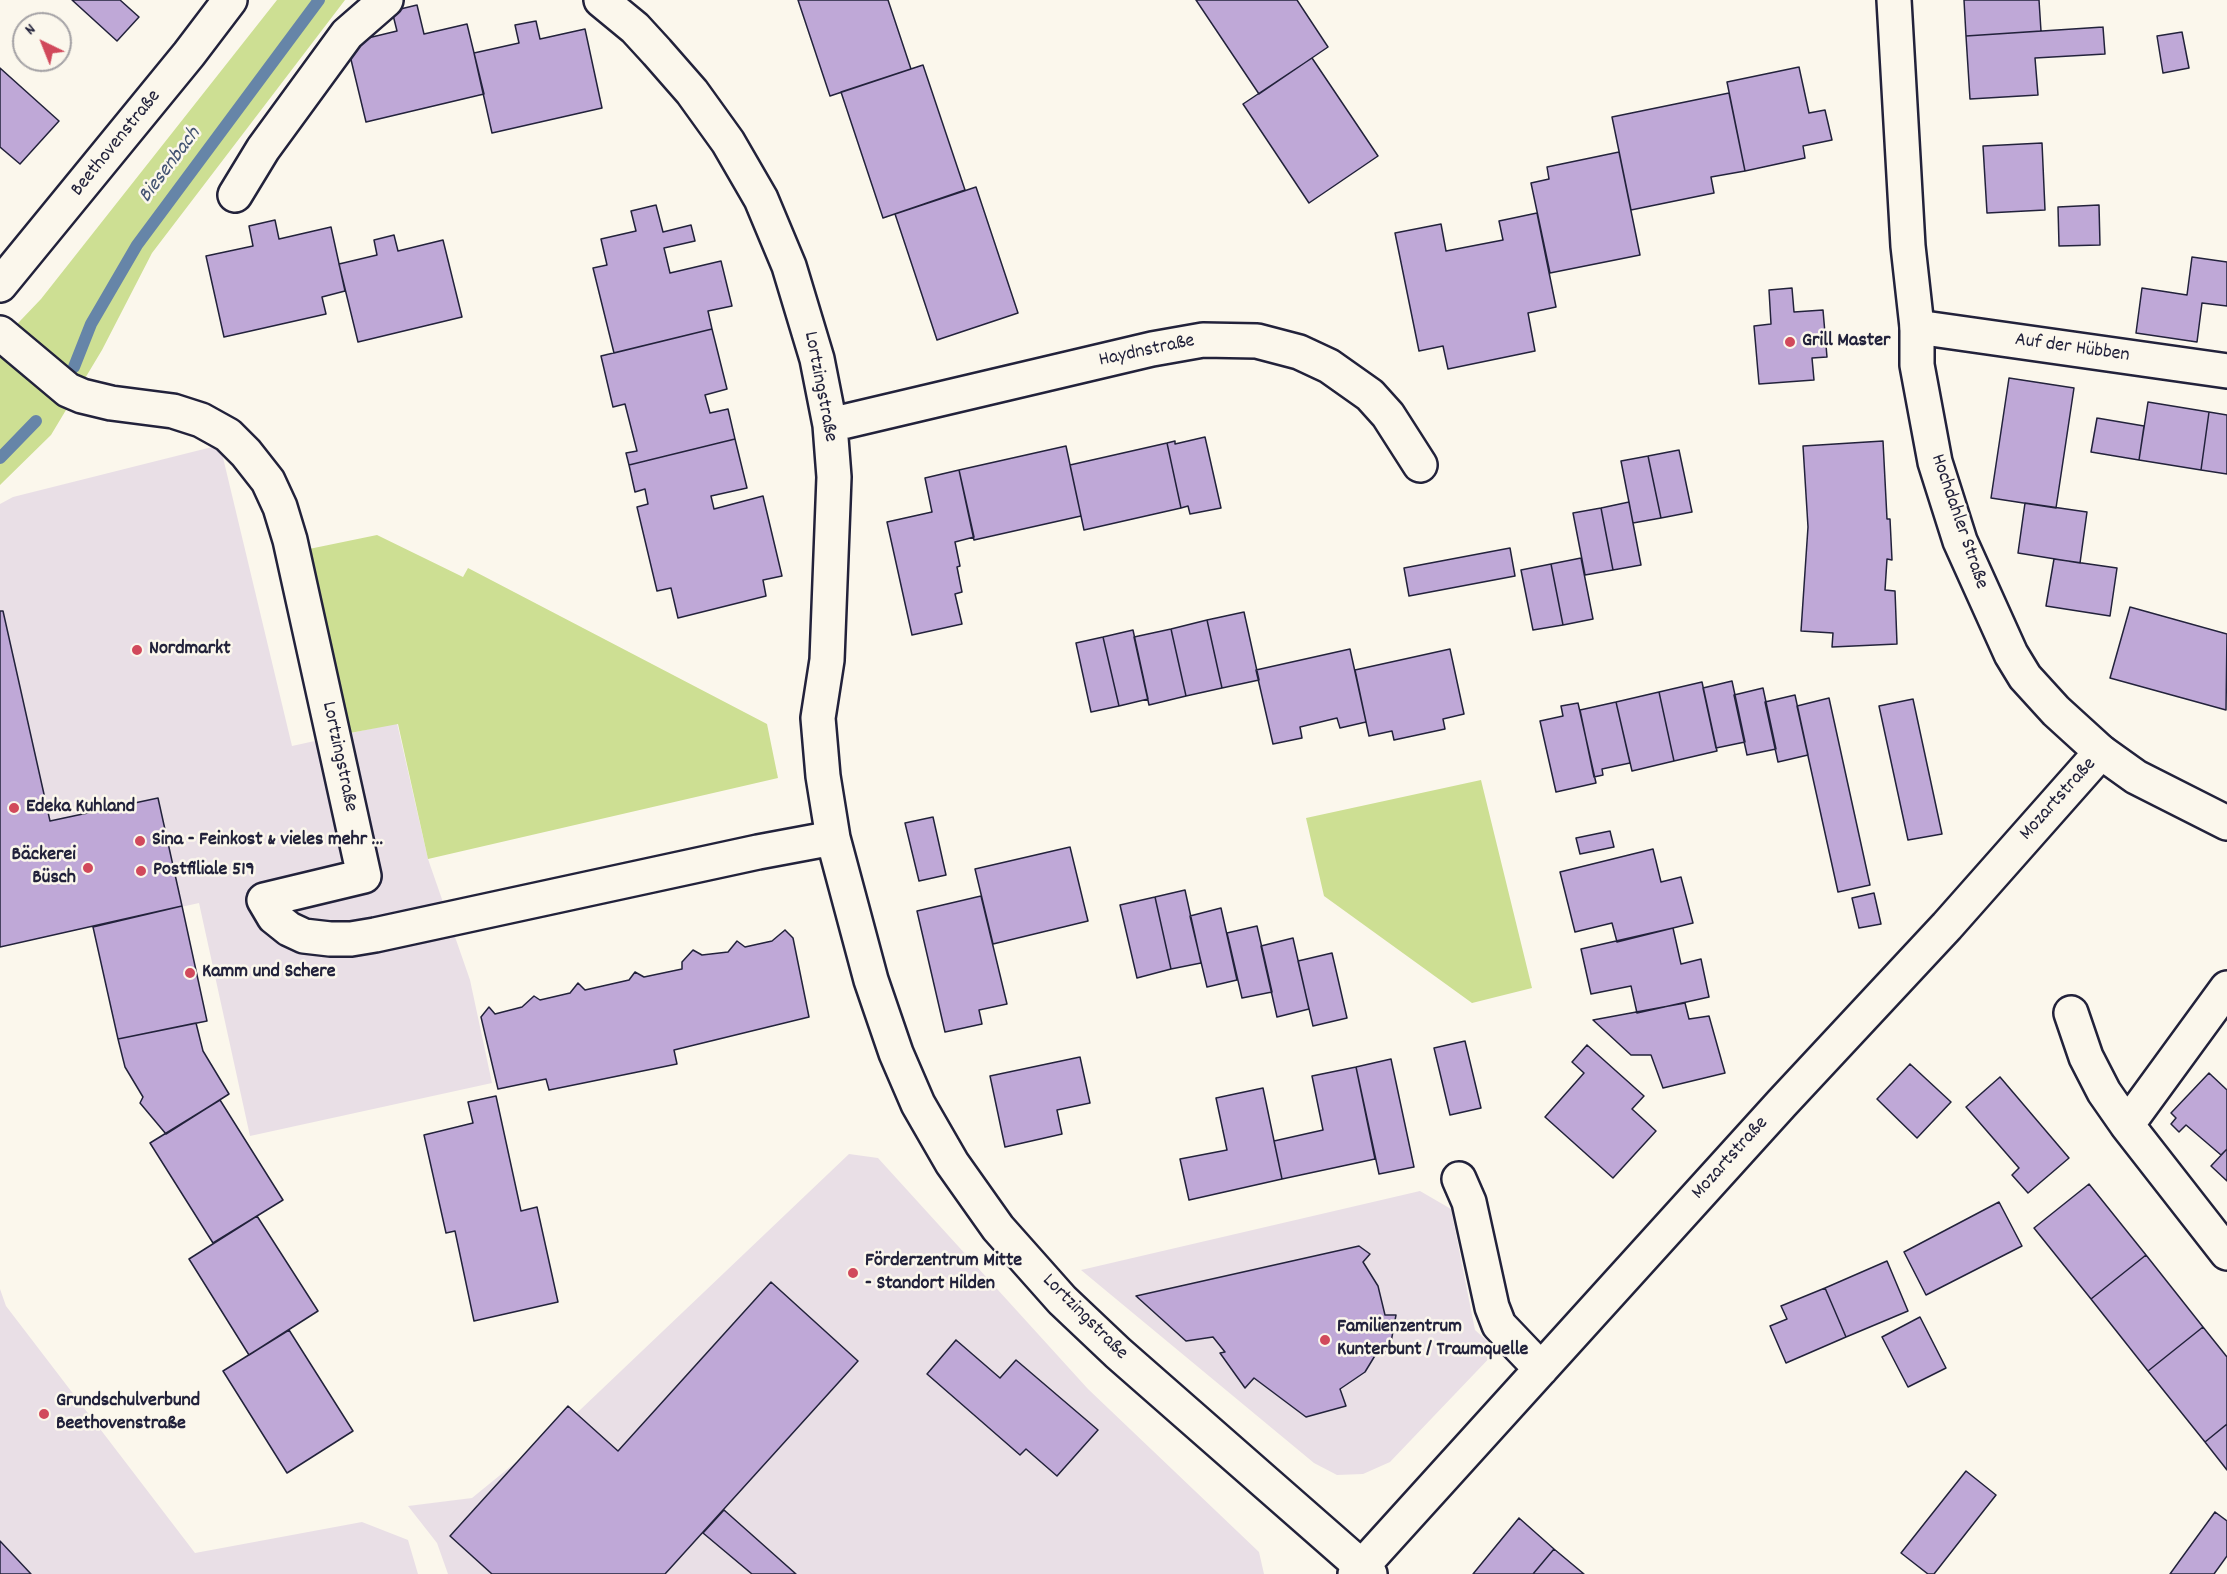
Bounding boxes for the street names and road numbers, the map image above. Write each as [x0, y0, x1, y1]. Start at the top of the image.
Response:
street label: Beethovenstraße [67, 86, 167, 202]
street label: Auf der Hübben [2013, 329, 2131, 369]
street label: Lortzingstraße [797, 330, 841, 444]
street label: Haydnstraße [1097, 330, 1197, 374]
street label: Hochdahler Straße [1924, 451, 1992, 593]
street label: Lortzingstraße [315, 700, 361, 814]
street label: Mozartstraße [2016, 754, 2102, 846]
street label: Mozartstraße [1688, 1113, 1774, 1205]
street label: Lortzingstraße [1036, 1270, 1132, 1366]

